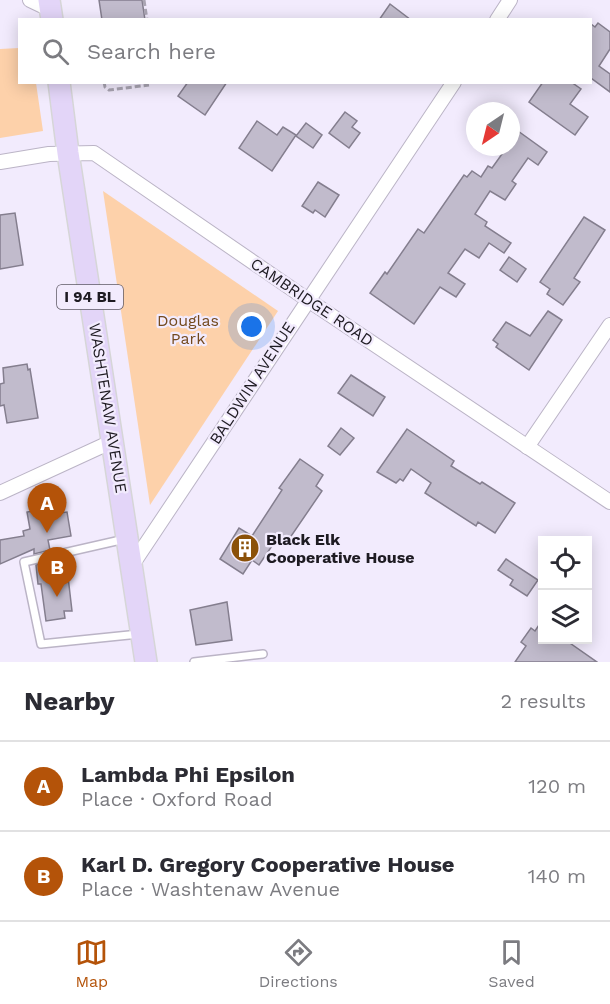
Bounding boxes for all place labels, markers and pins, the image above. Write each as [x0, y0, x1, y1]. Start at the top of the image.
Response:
pin: A [28, 484, 66, 533]
place label: Black Elk Cooperative House [266, 530, 414, 567]
building icon: Black Elk Cooperative House [229, 532, 261, 564]
pin: B [38, 548, 76, 597]

